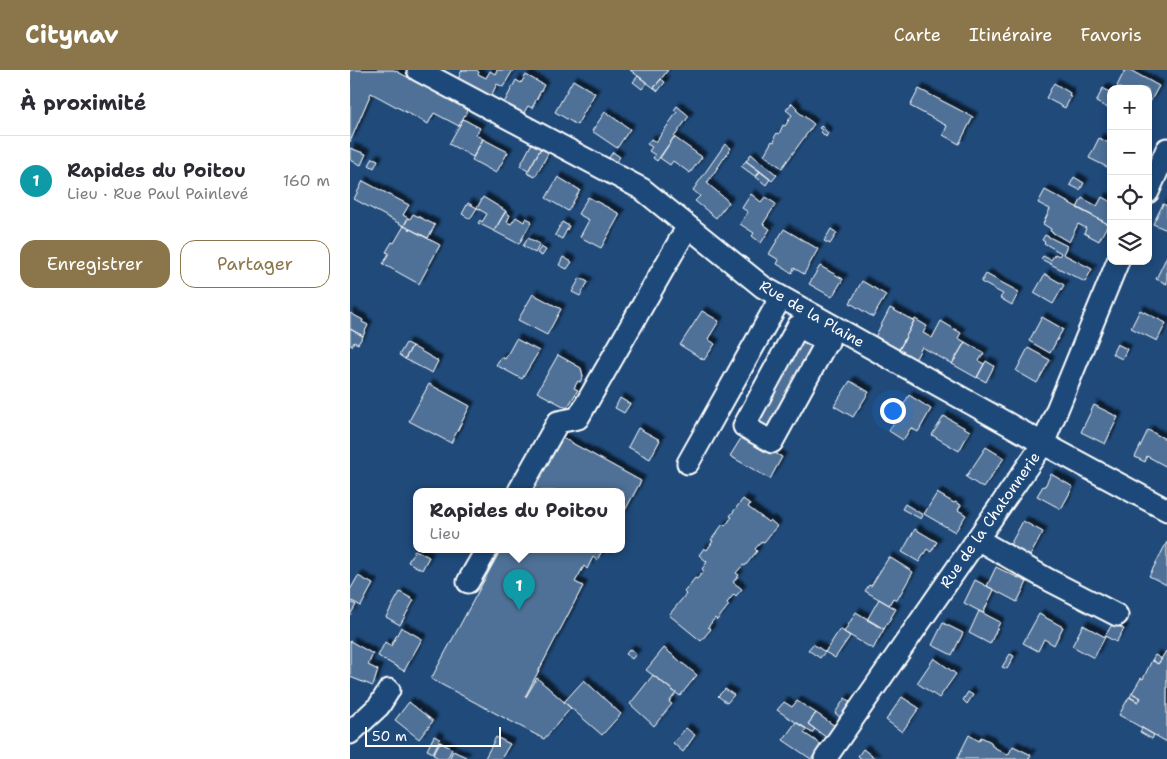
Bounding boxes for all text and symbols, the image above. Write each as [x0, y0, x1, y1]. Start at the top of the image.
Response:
text: Citynav [25, 19, 119, 51]
text: Carte [894, 23, 941, 47]
text: Itinéraire [969, 23, 1053, 47]
text: Favoris [1081, 23, 1142, 47]
map controls [1107, 85, 1152, 265]
button: + [1107, 85, 1152, 130]
text: À proximité [20, 89, 146, 117]
button: − [1107, 130, 1152, 175]
text: Rapides du Poitou [67, 158, 246, 183]
text: 1 [32, 170, 40, 191]
text: 160 m [283, 170, 330, 191]
button: locate [1107, 175, 1152, 220]
text: Lieu · Rue Paul Painlevé [67, 183, 249, 204]
button: layers [1107, 220, 1152, 265]
button: Enregistrer [20, 240, 170, 288]
button: Partager [180, 240, 330, 288]
street label: Rue de la Plaine [756, 276, 868, 352]
your location [880, 398, 906, 424]
street label: Rue de la Chatonnerie [935, 448, 1045, 592]
popup [413, 488, 625, 553]
text: Rapides du Poitou [430, 498, 608, 523]
text: Lieu [430, 523, 460, 544]
pin: 1 [503, 569, 535, 610]
scale bar [365, 724, 501, 747]
text: 50 m [372, 727, 407, 745]

